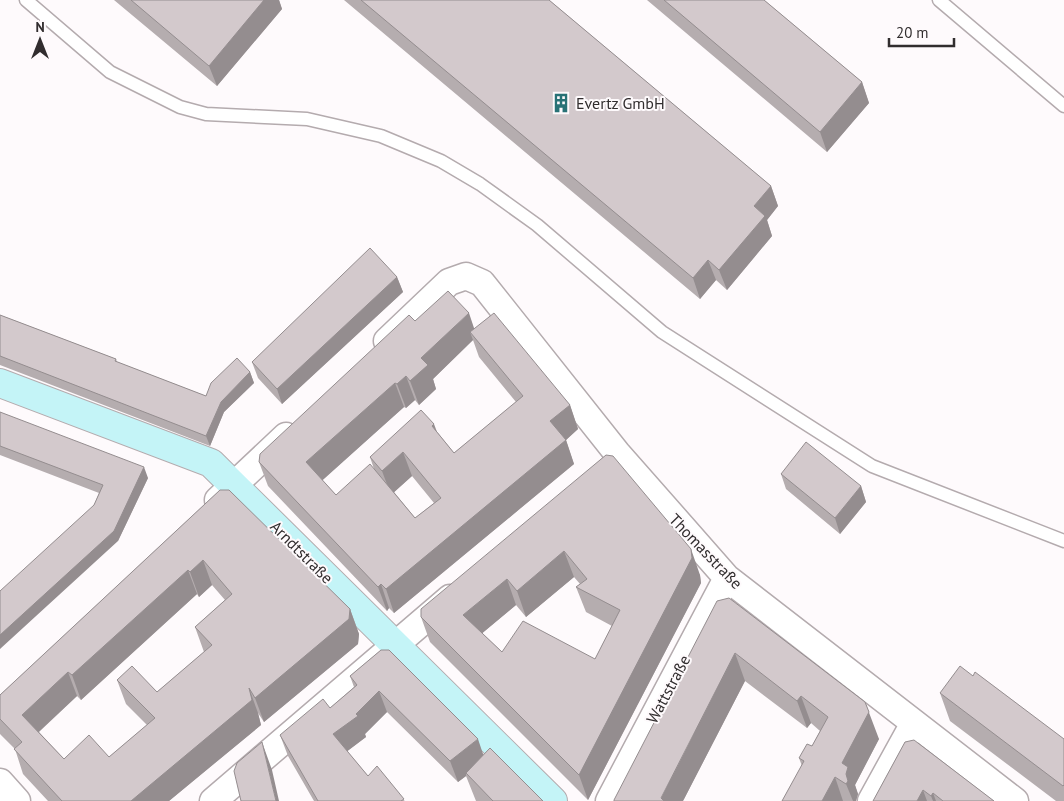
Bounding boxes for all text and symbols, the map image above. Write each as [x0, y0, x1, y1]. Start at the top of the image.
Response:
north arrow [15, 15, 65, 65]
scale bar [889, 15, 954, 47]
text: N [35, 18, 45, 36]
text: 20 m [896, 23, 929, 42]
building icon: Evertz GmbH [550, 92, 572, 114]
place label: Evertz GmbH [576, 93, 665, 113]
street label: Thomasstraße [665, 509, 747, 593]
street label: Arndtstraße [266, 516, 338, 588]
street label: Wattstraße [642, 651, 694, 727]

